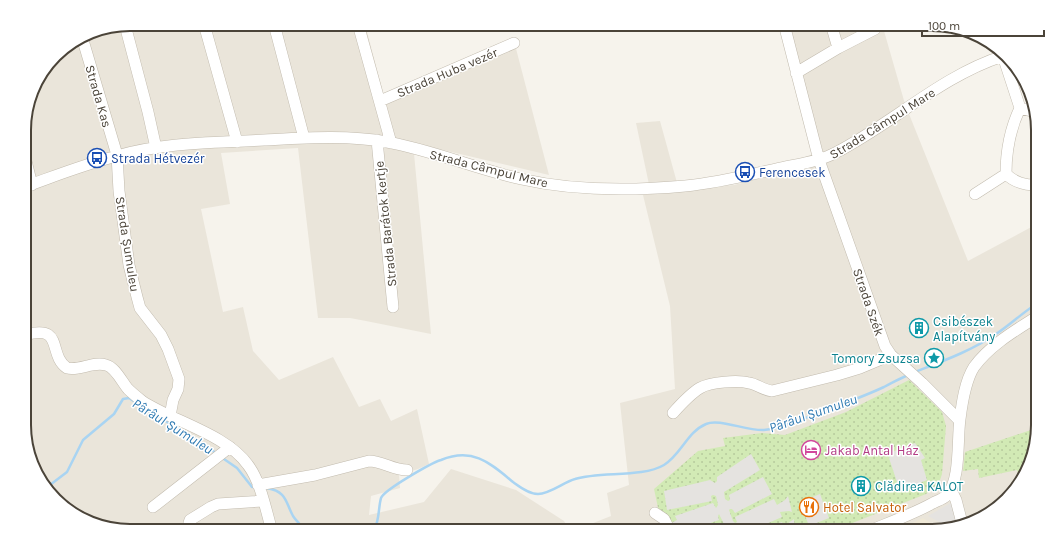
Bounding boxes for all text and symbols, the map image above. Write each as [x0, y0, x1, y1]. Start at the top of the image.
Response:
scale bar [922, 12, 1044, 38]
text: 100 m [928, 19, 960, 33]
street label: Strada Huba vezér [395, 44, 500, 100]
street label: Strada Kas [82, 63, 115, 129]
street label: Strada Câmpul Mare [827, 85, 938, 162]
bus stop icon: Strada Hétvezér [86, 147, 108, 169]
street label: Strada Câmpul Mare [428, 147, 550, 191]
place label: Strada Hétvezér [111, 151, 205, 166]
street label: Strada Barátok kertje [371, 160, 400, 288]
bus stop icon: Ferencesek [734, 161, 756, 183]
place label: Ferencesek [759, 165, 826, 180]
street label: Strada Șumuleu [113, 195, 142, 293]
street label: Strada Szék [850, 266, 887, 338]
place label: Csibészek Alapítvány [933, 314, 995, 344]
building icon: Csibészek Alapítvány [908, 317, 930, 339]
place icon: Tomory Zsuzsa [923, 347, 945, 369]
place label: Tomory Zsuzsa [832, 351, 920, 366]
water label: Pârâul Șumuleu [767, 390, 860, 437]
water label: Pârâul Șumuleu [129, 395, 216, 458]
hotel icon: Jakab Antal Ház [800, 439, 822, 461]
place label: Jakab Antal Ház [825, 443, 919, 458]
building icon: Clădirea KALOT [850, 475, 872, 497]
place label: Clădirea KALOT [875, 479, 964, 494]
restaurant icon: Hotel Salvator [798, 496, 820, 518]
place label: Hotel Salvator [823, 500, 906, 515]

